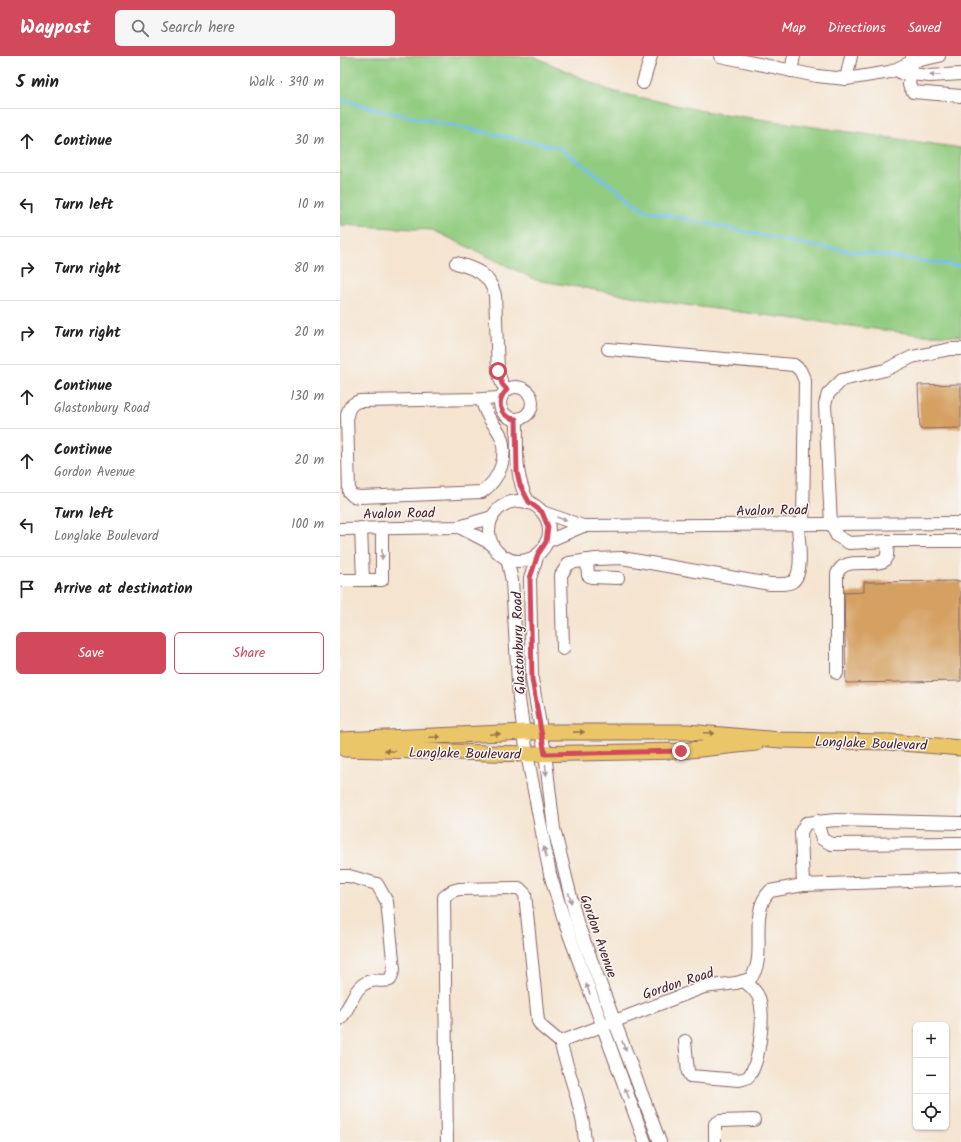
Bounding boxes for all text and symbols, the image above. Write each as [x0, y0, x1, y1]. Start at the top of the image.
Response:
search box [115, 10, 395, 46]
text: Waypost [20, 13, 91, 43]
text: Search here [161, 16, 235, 40]
icon: search [129, 17, 151, 39]
text: Map [781, 17, 806, 39]
text: Directions [828, 17, 886, 39]
text: Saved [908, 17, 941, 39]
text: 5 min [16, 69, 59, 96]
text: Walk · 390 m [249, 72, 324, 93]
one-way arrow [928, 72, 941, 78]
text: Continue [54, 129, 112, 153]
icon: ahead [16, 130, 38, 152]
text: 30 m [295, 130, 324, 151]
text: Turn left [54, 193, 114, 217]
icon: left [16, 194, 38, 216]
text: 10 m [298, 194, 324, 215]
text: Turn right [54, 257, 121, 281]
icon: right [16, 258, 38, 280]
text: 80 m [294, 258, 324, 279]
text: Turn right [54, 321, 121, 345]
icon: right [16, 322, 38, 344]
text: 20 m [294, 322, 324, 343]
route start [489, 362, 507, 380]
text: Continue [54, 374, 112, 398]
icon: ahead [16, 386, 38, 408]
text: 130 m [290, 386, 324, 407]
text: Glastonbury Road [54, 398, 149, 419]
text: Continue [54, 438, 112, 462]
icon: ahead [16, 450, 38, 472]
text: 20 m [294, 450, 324, 471]
text: Gordon Avenue [54, 462, 135, 483]
street label: Avalon Road [736, 499, 809, 523]
text: Turn left [54, 502, 114, 526]
street label: Avalon Road [363, 502, 436, 526]
icon: left [16, 514, 38, 536]
text: 100 m [291, 514, 324, 535]
one-way arrow [557, 516, 569, 522]
text: Longlake Boulevard [54, 526, 158, 547]
one-way arrow [379, 548, 385, 561]
text: Arrive at destination [54, 577, 193, 601]
icon: arrive [16, 578, 38, 600]
street label: Glastonbury Road [506, 590, 532, 695]
button: Save [16, 632, 166, 674]
button: Share [174, 632, 324, 674]
one-way arrow [573, 728, 585, 735]
one-way arrow [489, 730, 501, 737]
one-way arrow [703, 730, 716, 736]
street label: Longlake Boulevard [814, 731, 929, 757]
one-way arrow [429, 734, 442, 740]
street label: Longlake Boulevard [409, 742, 522, 766]
route end [672, 742, 690, 760]
one-way arrow [383, 748, 396, 754]
one-way arrow [543, 764, 550, 776]
one-way arrow [542, 846, 548, 858]
one-way arrow [567, 892, 573, 904]
street label: Gordon Avenue [573, 892, 623, 982]
street label: Gordon Road [640, 962, 718, 1006]
one-way arrow [585, 983, 591, 995]
map controls [913, 1022, 949, 1130]
button: + [913, 1022, 949, 1058]
one-way arrow [622, 1041, 628, 1053]
button: − [913, 1058, 949, 1094]
one-way arrow [623, 1086, 629, 1098]
button: locate [913, 1094, 949, 1130]

